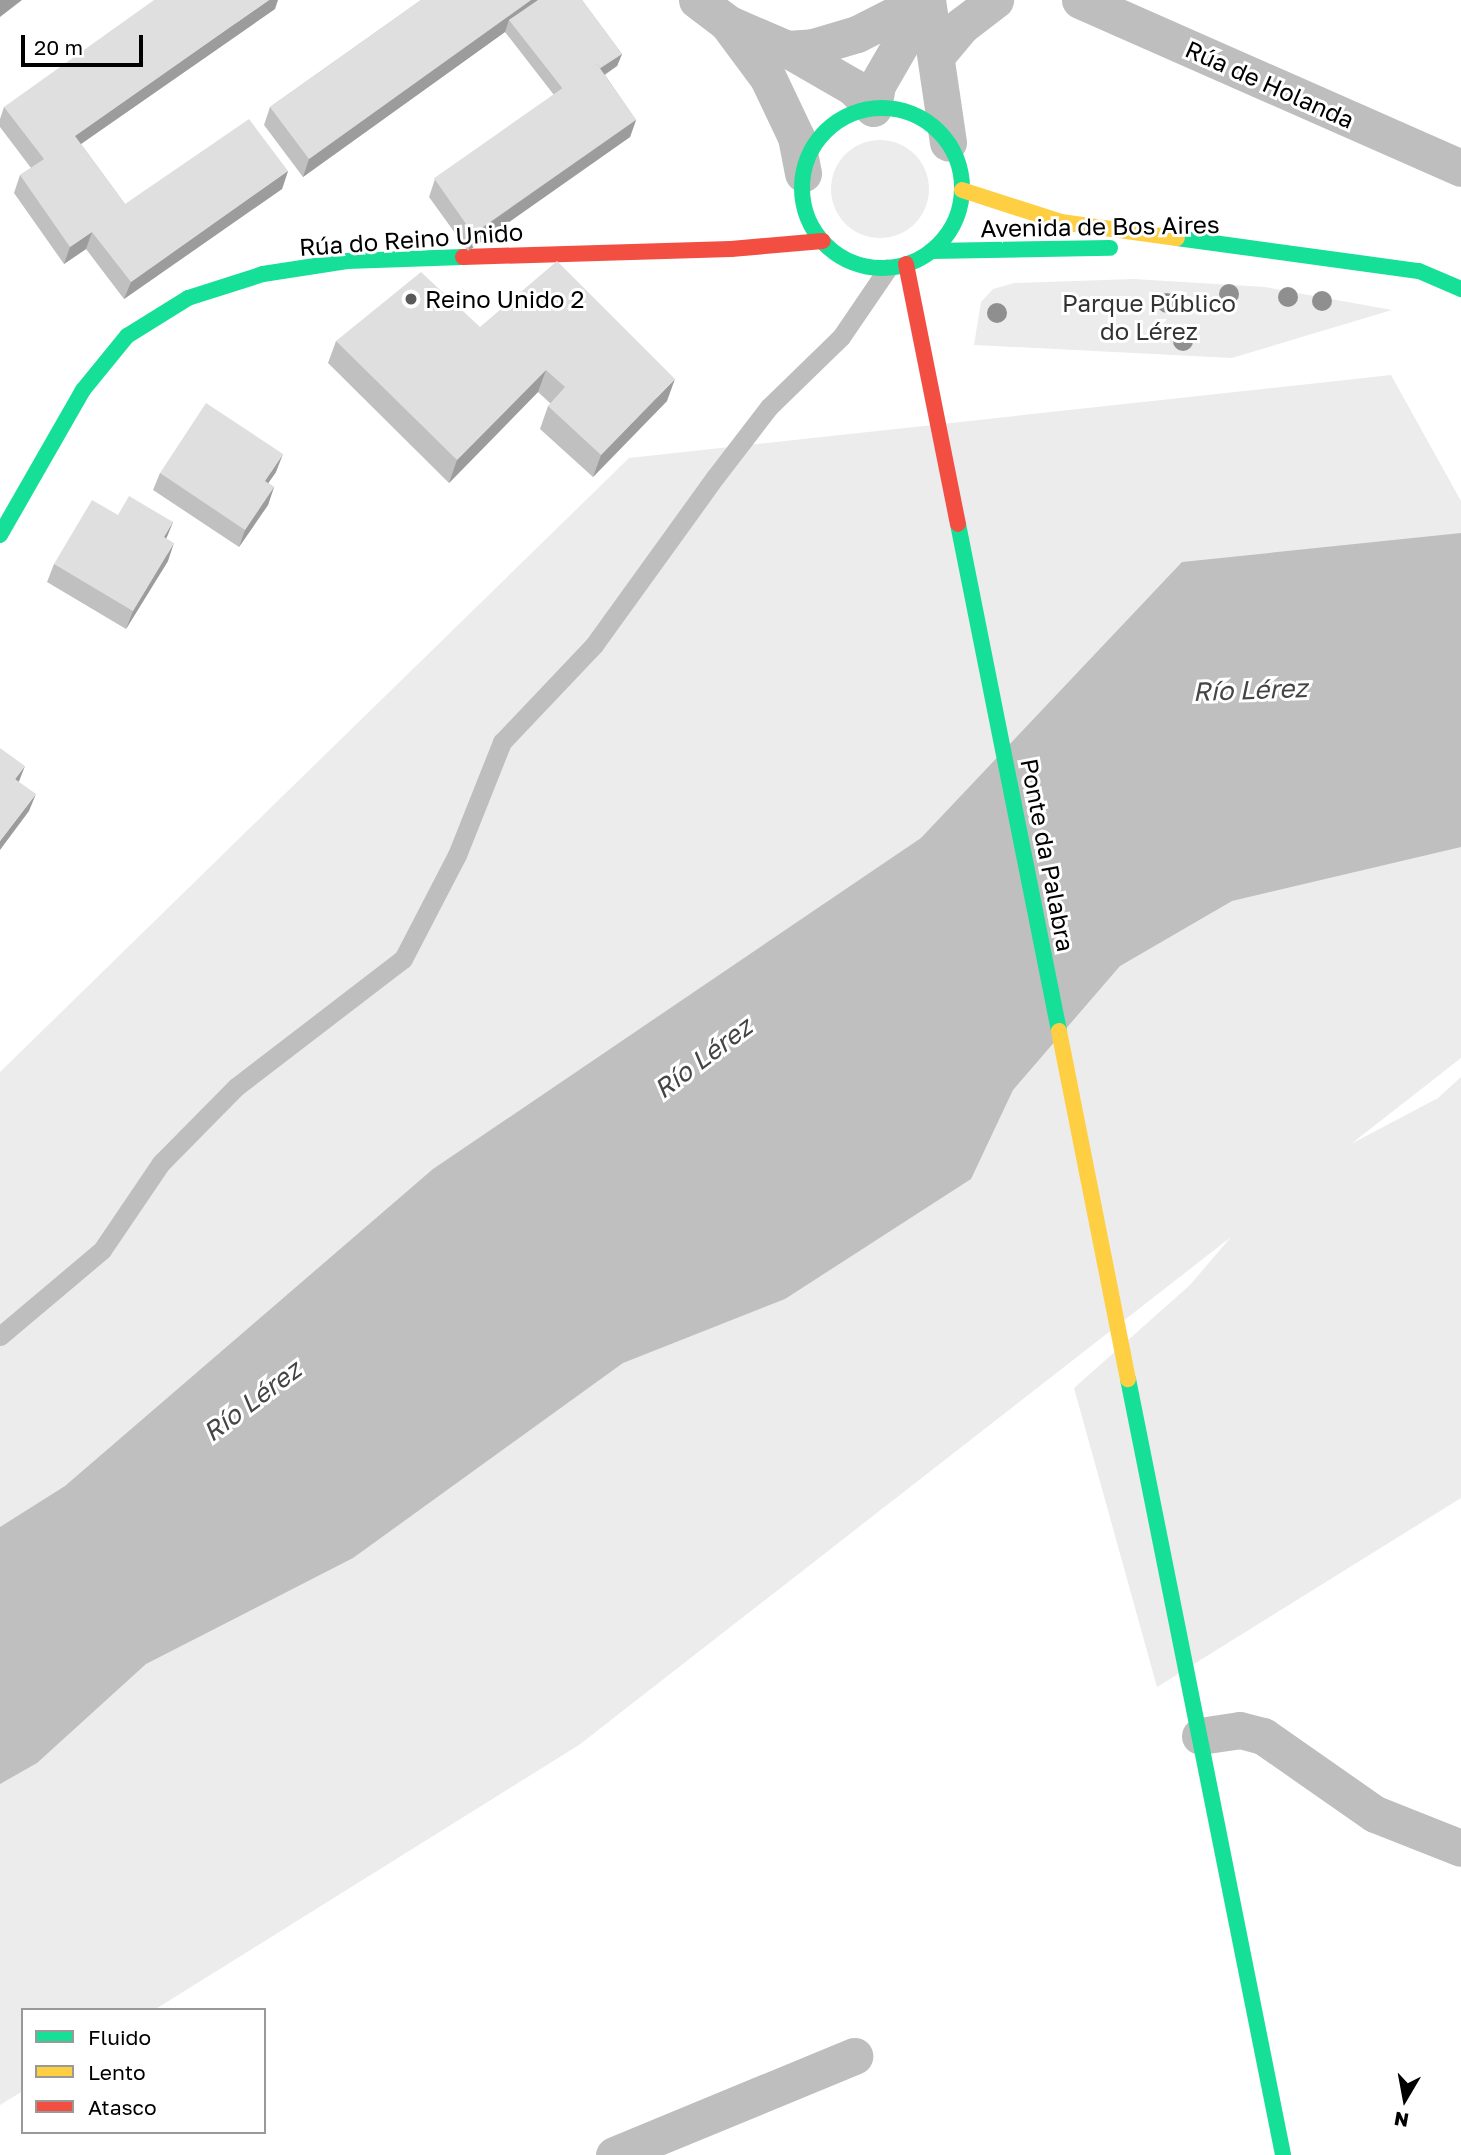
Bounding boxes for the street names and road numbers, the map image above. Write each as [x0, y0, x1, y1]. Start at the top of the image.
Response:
street label: Rúa de Holanda [1181, 34, 1359, 134]
street label: Avenida de Bos Aires [980, 210, 1220, 242]
street label: Rúa do Reino Unido [298, 217, 524, 261]
street label: Ponte da Palabra [1015, 756, 1081, 954]

